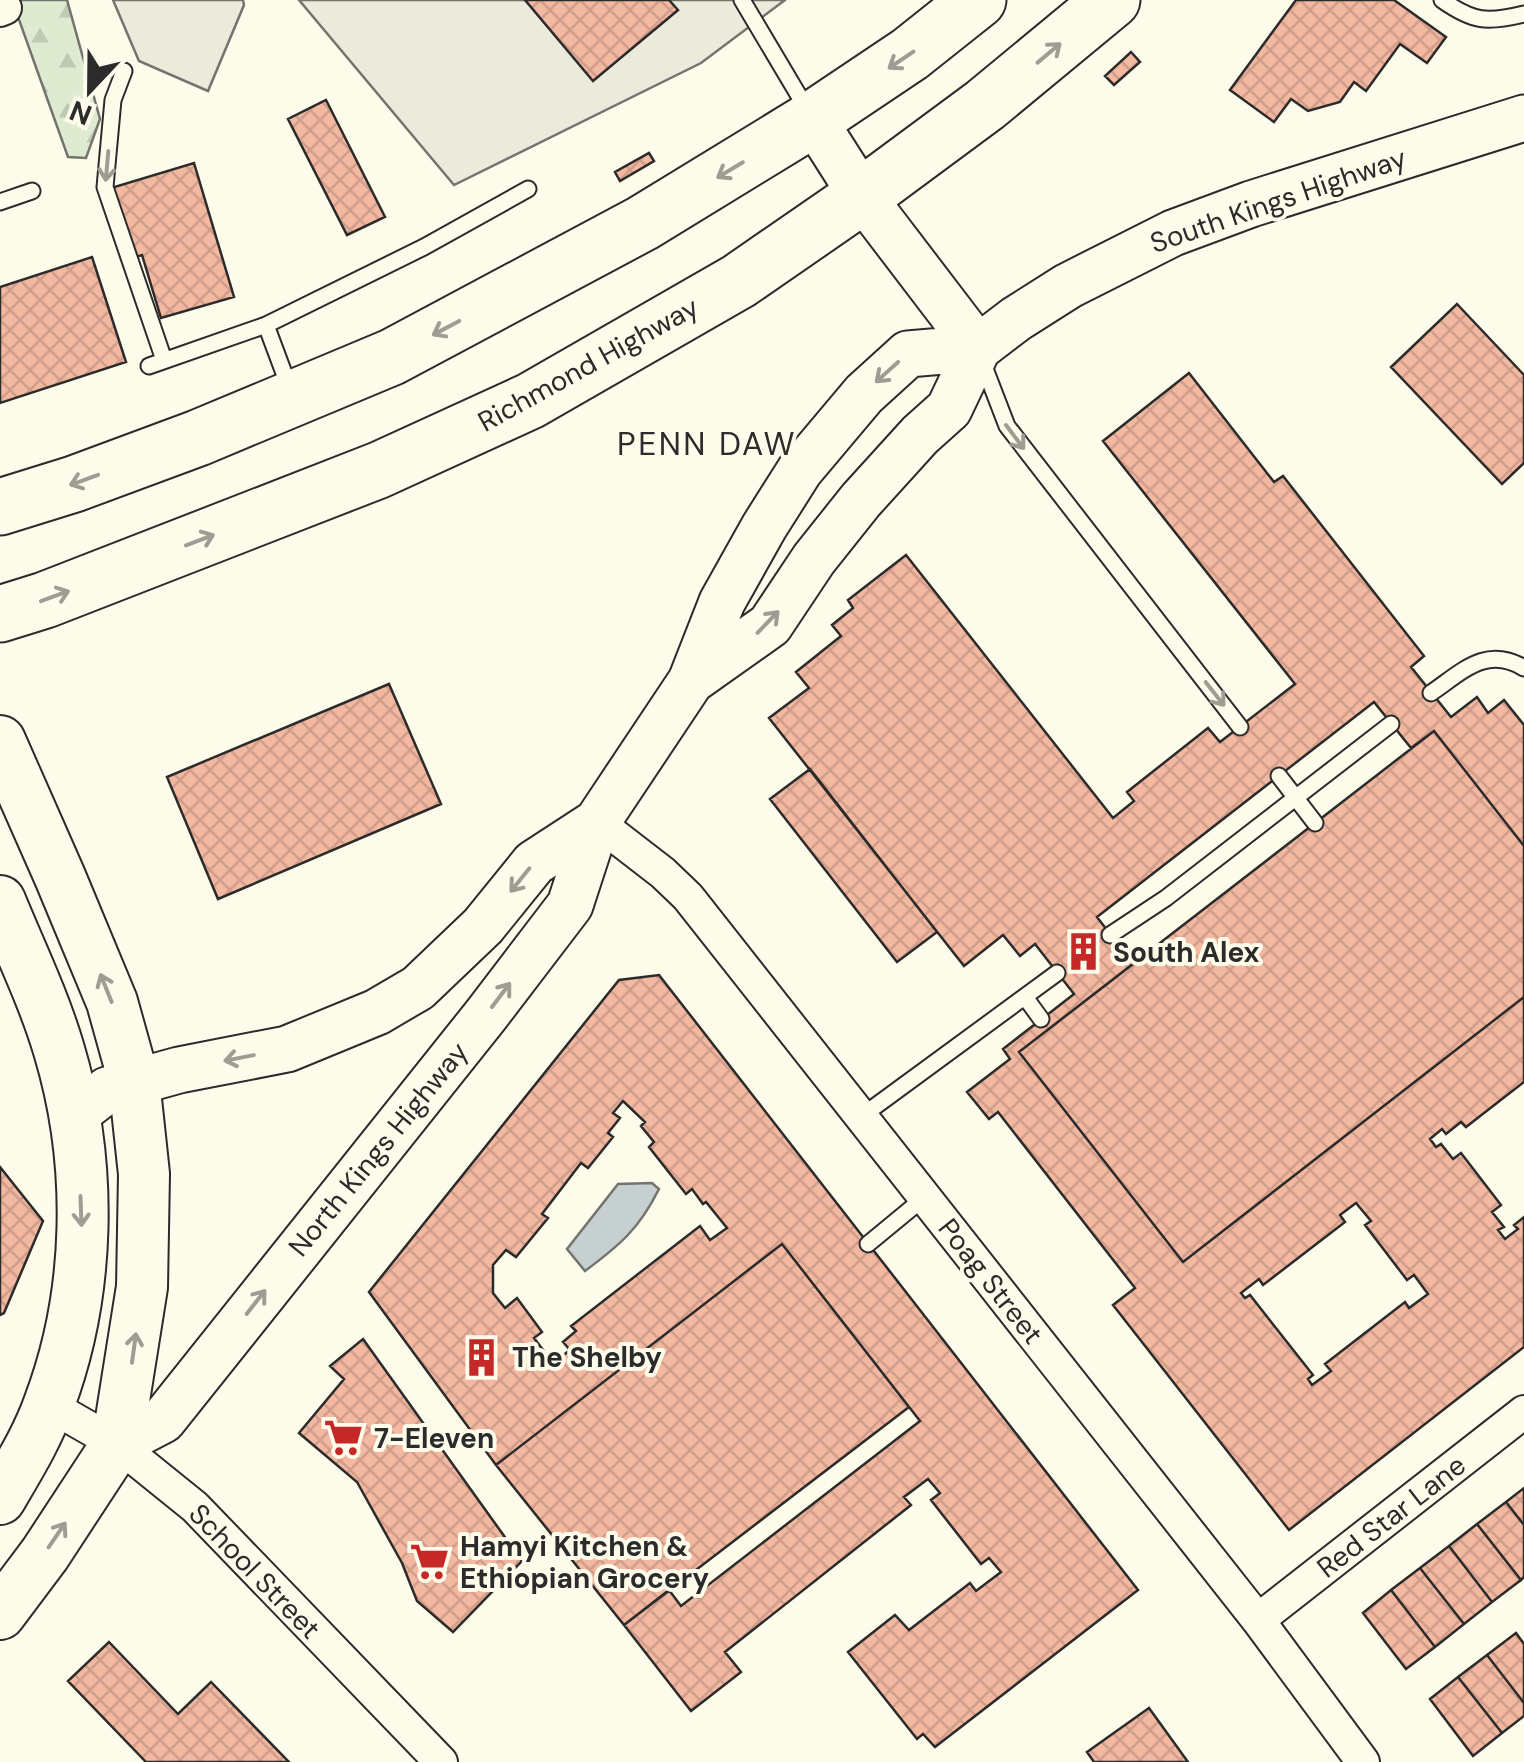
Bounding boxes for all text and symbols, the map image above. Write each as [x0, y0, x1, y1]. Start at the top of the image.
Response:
north arrow [40, 40, 140, 140]
one-way arrow [1036, 42, 1062, 64]
one-way arrow [888, 49, 916, 70]
text: N [64, 92, 97, 134]
street label: South Kings Highway [1145, 139, 1411, 262]
one-way arrow [98, 150, 117, 182]
one-way arrow [716, 160, 745, 180]
street label: Richmond Highway [471, 288, 705, 440]
one-way arrow [432, 319, 462, 338]
one-way arrow [875, 361, 900, 384]
district label: PENN DAW [617, 423, 797, 465]
one-way arrow [1005, 423, 1026, 450]
one-way arrow [69, 472, 100, 490]
one-way arrow [183, 530, 214, 548]
one-way arrow [38, 586, 69, 604]
one-way arrow [756, 611, 780, 635]
one-way arrow [1204, 680, 1225, 707]
one-way arrow [509, 867, 531, 893]
building icon: South Alex [1062, 931, 1104, 973]
place label: South Alex [1113, 934, 1259, 971]
one-way arrow [96, 973, 114, 1004]
one-way arrow [491, 982, 512, 1009]
street label: North Kings Highway [280, 1034, 476, 1264]
one-way arrow [224, 1049, 256, 1068]
one-way arrow [71, 1195, 90, 1227]
street label: Poag Street [930, 1211, 1051, 1352]
one-way arrow [245, 1289, 267, 1315]
one-way arrow [125, 1332, 143, 1365]
building icon: The Shelby [461, 1336, 503, 1378]
place label: The Shelby [512, 1339, 662, 1376]
supermarket icon: 7-Eleven [323, 1417, 365, 1459]
place label: 7-Eleven [374, 1420, 494, 1457]
street label: Red Star Lane [1309, 1447, 1473, 1586]
street label: School Street [181, 1496, 329, 1647]
one-way arrow [47, 1522, 68, 1550]
place label: Hamyi Kitchen & Ethiopian Grocery [460, 1528, 709, 1597]
supermarket icon: Hamyi Kitchen & Ethiopian Grocery [409, 1541, 451, 1583]

